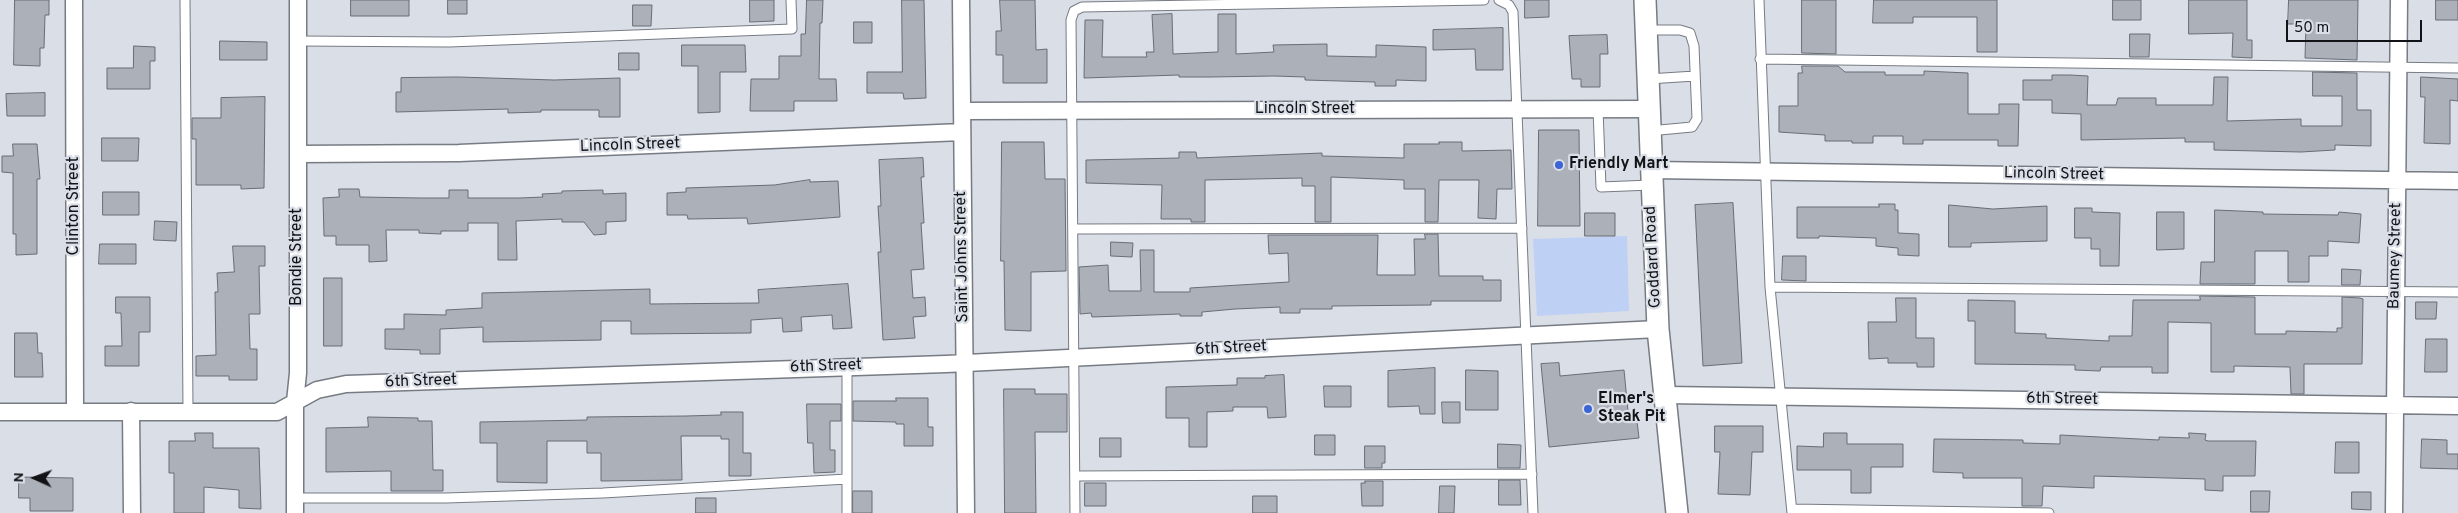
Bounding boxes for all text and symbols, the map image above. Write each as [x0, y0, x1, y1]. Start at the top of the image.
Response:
scale bar [2288, 10, 2424, 42]
text: 50 m [2294, 19, 2329, 38]
street label: Lincoln Street [1255, 100, 1355, 120]
street label: Lincoln Street [580, 135, 680, 157]
place label: Friendly Mart [1569, 155, 1669, 175]
street label: Clinton Street [65, 157, 85, 255]
marker: Friendly Mart [1553, 159, 1565, 171]
street label: Lincoln Street [2004, 165, 2104, 185]
street label: Saint Johns Street [952, 191, 974, 323]
street label: Baumey Street [2385, 203, 2407, 309]
street label: Goddard Road [1642, 205, 1666, 309]
street label: Bondie Street [288, 208, 308, 306]
street label: 6th Street [1194, 338, 1268, 360]
street label: 6th Street [790, 356, 862, 378]
street label: 6th Street [385, 371, 457, 393]
place label: Elmer's Steak Pit [1598, 390, 1666, 428]
street label: 6th Street [2026, 390, 2098, 410]
marker: Elmer's Steak Pit [1582, 403, 1594, 415]
north arrow [10, 453, 60, 503]
text: N [11, 472, 28, 483]

